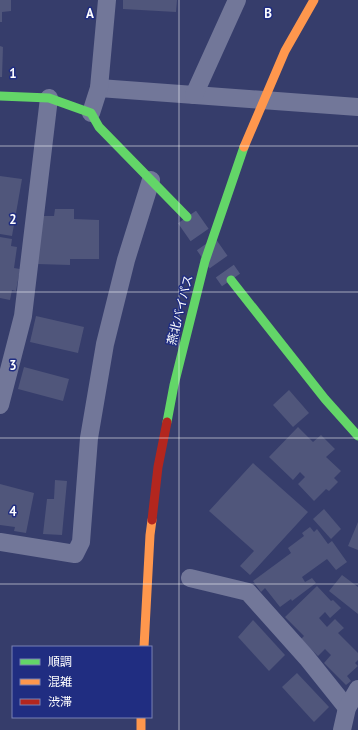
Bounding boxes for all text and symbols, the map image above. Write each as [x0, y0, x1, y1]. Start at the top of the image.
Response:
text: A [86, 5, 94, 22]
text: B [264, 5, 272, 22]
text: 1 [9, 65, 17, 82]
text: 2 [9, 211, 17, 228]
street label: 燕北バイパス [164, 273, 195, 347]
text: 3 [9, 357, 17, 374]
text: 4 [9, 503, 17, 520]
legend [12, 646, 152, 718]
text: 順調 [48, 654, 72, 669]
text: 混雑 [48, 674, 72, 689]
text: 渋滞 [48, 694, 72, 709]

